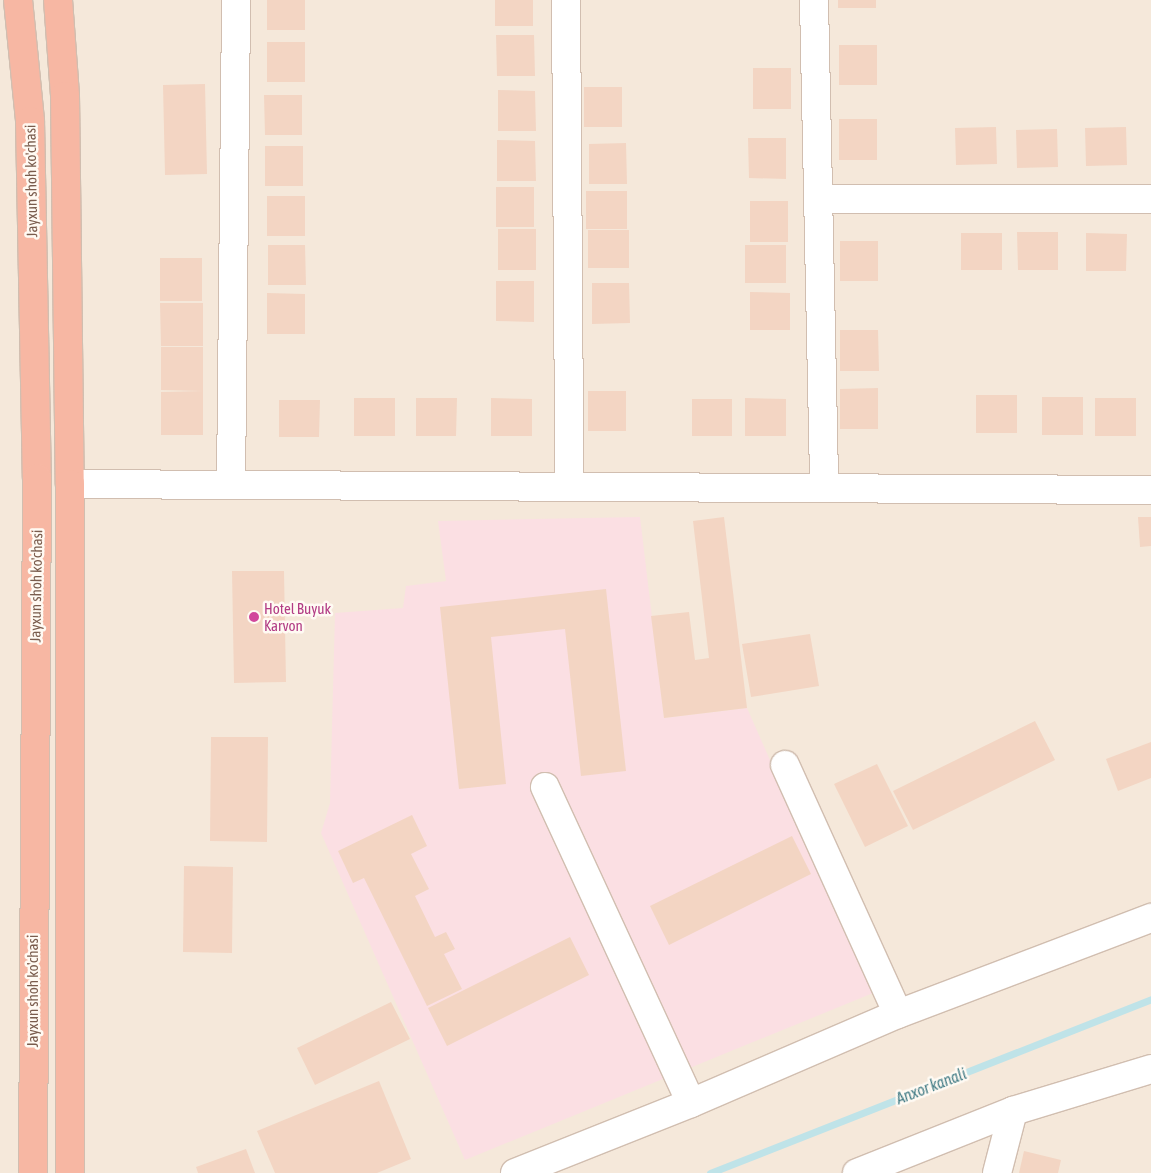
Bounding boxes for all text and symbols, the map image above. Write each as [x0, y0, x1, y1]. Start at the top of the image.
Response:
street label: Jayxun shoh ko'chasi [21, 125, 41, 237]
street label: Jayxun shoh ko'chasi [26, 530, 46, 642]
place label: Hotel Buyuk Karvon [264, 599, 331, 634]
marker: Hotel Buyuk Karvon [248, 611, 260, 623]
street label: Jayxun shoh ko'chasi [24, 935, 42, 1047]
water label: Anxor kanali [893, 1064, 969, 1108]

